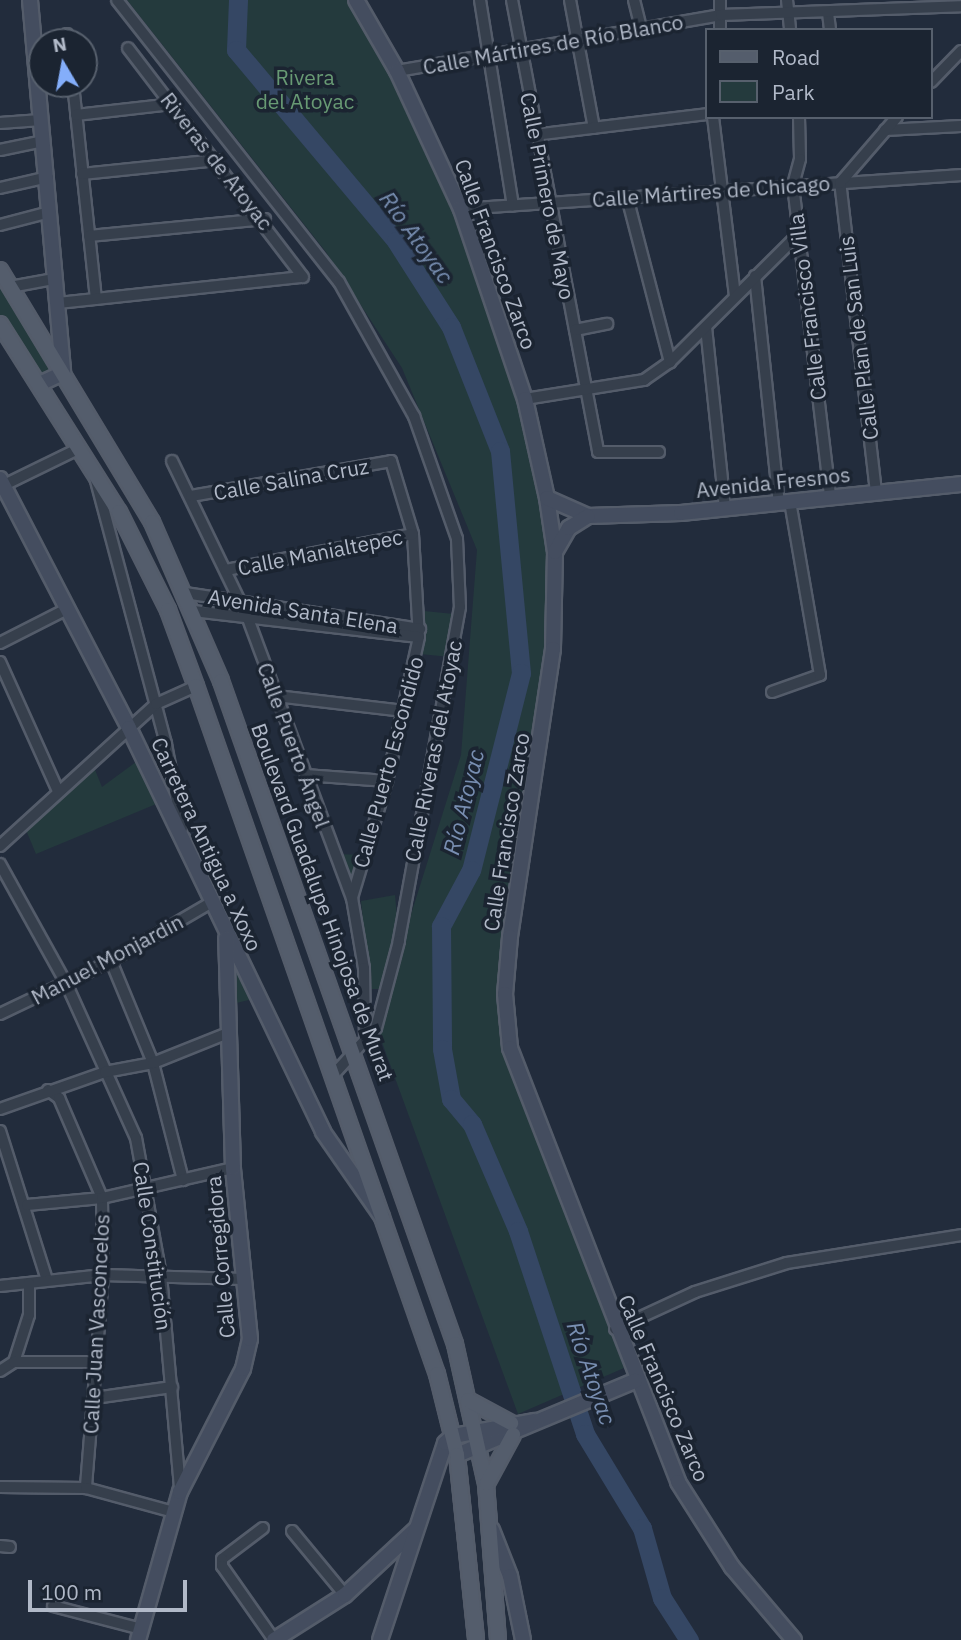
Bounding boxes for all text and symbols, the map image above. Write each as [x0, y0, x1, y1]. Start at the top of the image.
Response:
street label: Calle Mártires de Río Blanco [421, 9, 685, 79]
north arrow [28, 28, 98, 98]
legend [706, 28, 933, 119]
text: N [51, 31, 69, 57]
text: Road [772, 43, 820, 71]
park label: Rivera del Atoyac [256, 64, 354, 114]
text: Park [772, 78, 815, 106]
street label: Riveras de Atoyac [156, 87, 278, 235]
street label: Calle Primero de Mayo [516, 90, 580, 302]
street label: Calle Francisco Zarco [450, 155, 542, 353]
street label: Calle Mártires de Chicago [591, 170, 831, 212]
water label: Río Atoyac [374, 185, 460, 289]
street label: Calle Francisco Villa [783, 212, 831, 402]
street label: Calle Plan de San Luis [833, 235, 883, 441]
street label: Calle Salina Cruz [212, 453, 370, 505]
street label: Avenida Fresnos [695, 461, 851, 503]
street label: Calle Manialtepec [235, 524, 405, 580]
street label: Avenida Santa Elena [206, 584, 400, 638]
street label: Calle Riveras del Atoyac [399, 638, 467, 864]
street label: Calle Puerto Escondido [348, 653, 428, 871]
street label: Calle Puerto Ángel [252, 659, 336, 831]
street label: Boulevard Guadalupe Hinojosa de Murat [246, 720, 400, 1084]
street label: Calle Francisco Zarco [478, 731, 534, 933]
street label: Carretera Antigua a Xoxo [146, 733, 268, 955]
water label: Río Atoyac [437, 746, 489, 858]
street label: Manuel Monjardin [27, 908, 187, 1010]
street label: Calle Constitución [129, 1160, 177, 1332]
street label: Calle Corregidora [200, 1175, 240, 1339]
street label: Calle Juan Vasconcelos [78, 1213, 114, 1435]
street label: Calle Francisco Zarco [613, 1291, 715, 1485]
water label: Río Atoyac [561, 1318, 623, 1428]
scale bar [32, 1566, 191, 1610]
text: 100 m [41, 1578, 102, 1606]

